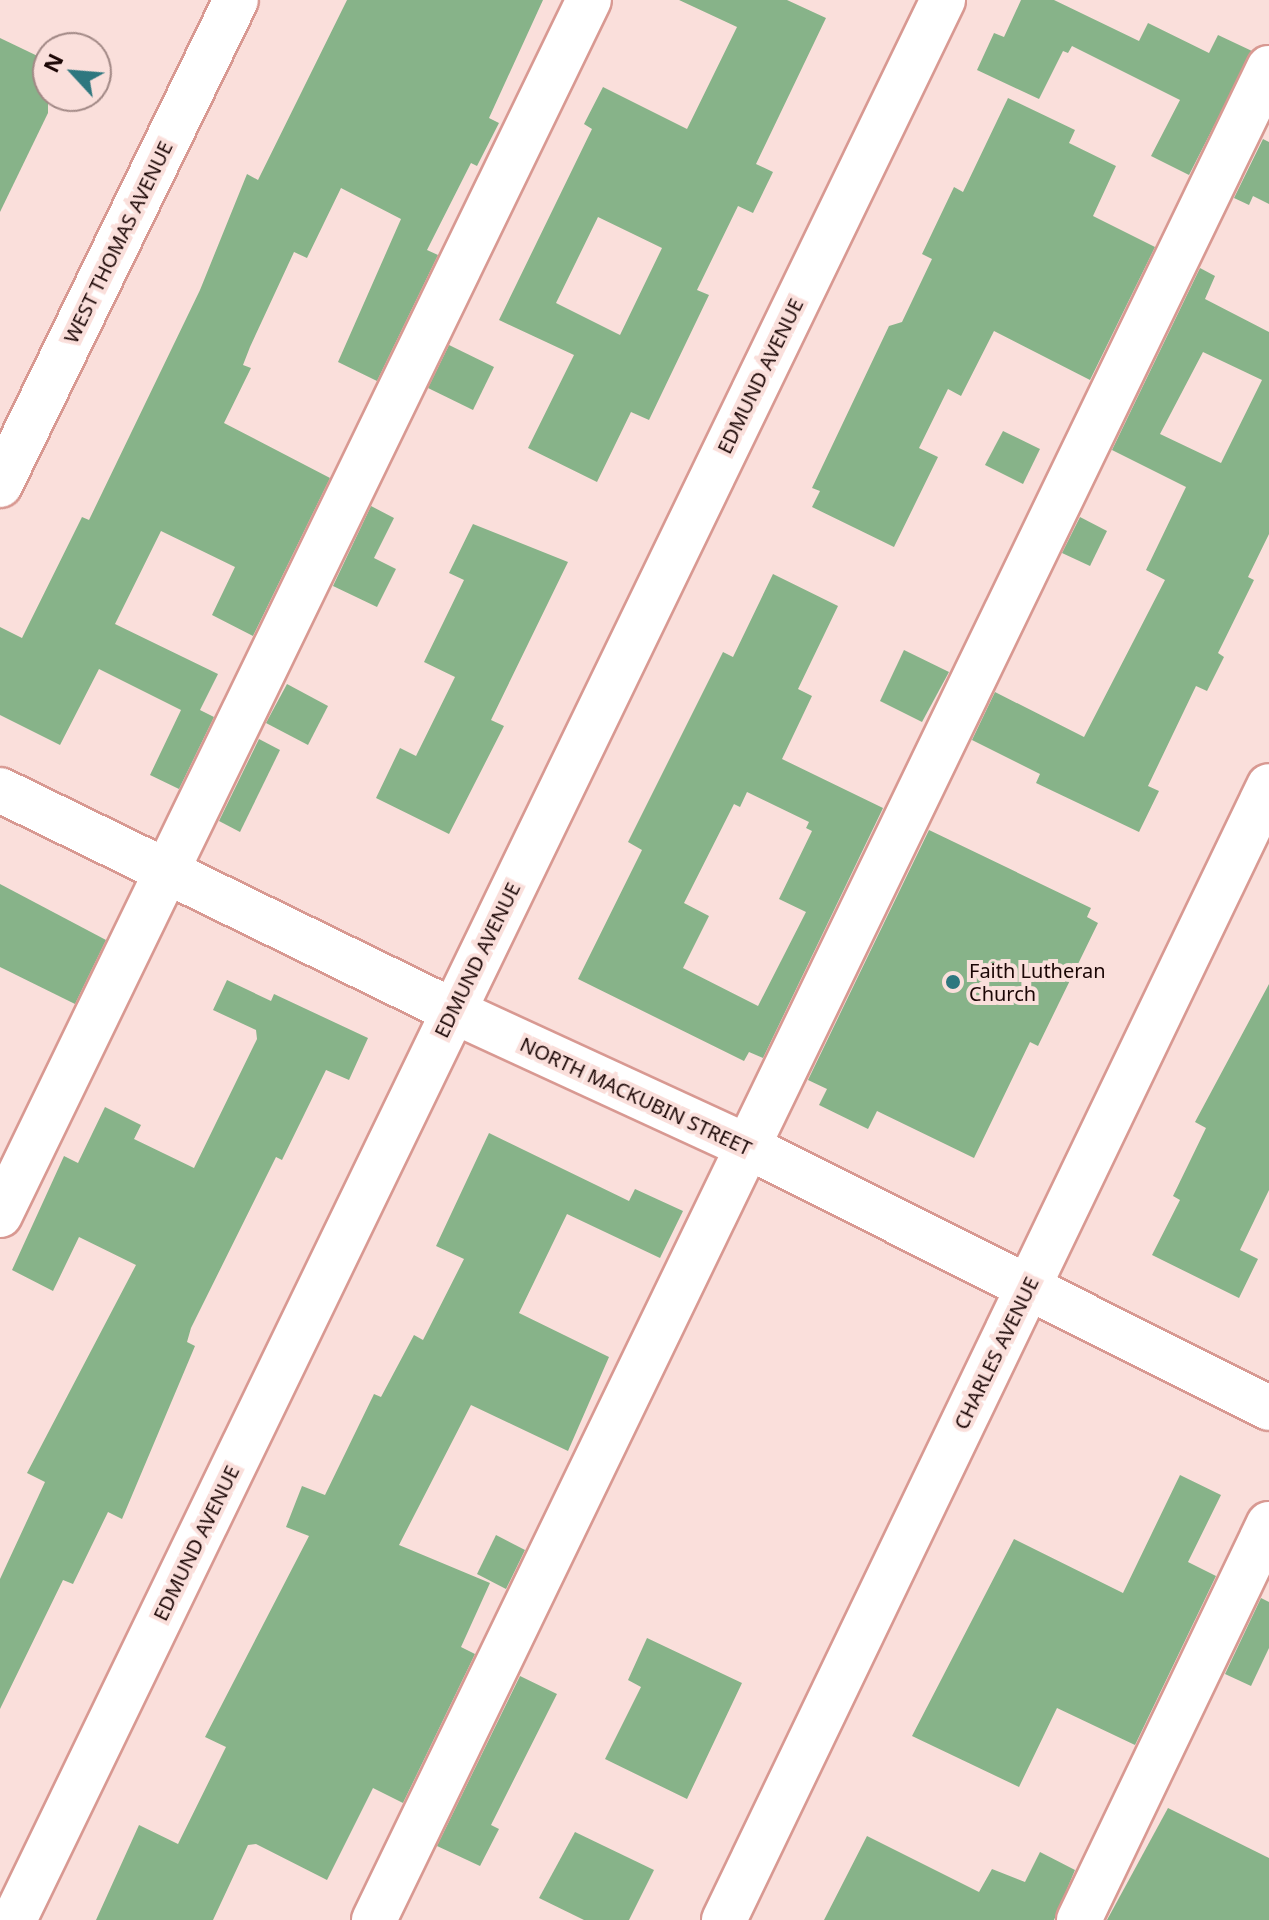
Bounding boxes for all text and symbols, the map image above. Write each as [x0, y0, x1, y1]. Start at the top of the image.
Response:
north arrow [32, 32, 112, 112]
text: N [35, 48, 70, 77]
street label: WEST THOMAS AVENUE [59, 137, 177, 347]
street label: EDMUND AVENUE [712, 295, 808, 457]
street label: EDMUND AVENUE [429, 879, 525, 1041]
place label: Faith Lutheran Church [969, 958, 1106, 1005]
marker: Faith Lutheran Church [944, 973, 962, 991]
street label: NORTH MACKUBIN STREET [516, 1032, 756, 1160]
street label: CHARLES AVENUE [949, 1273, 1043, 1433]
street label: EDMUND AVENUE [148, 1462, 244, 1624]

